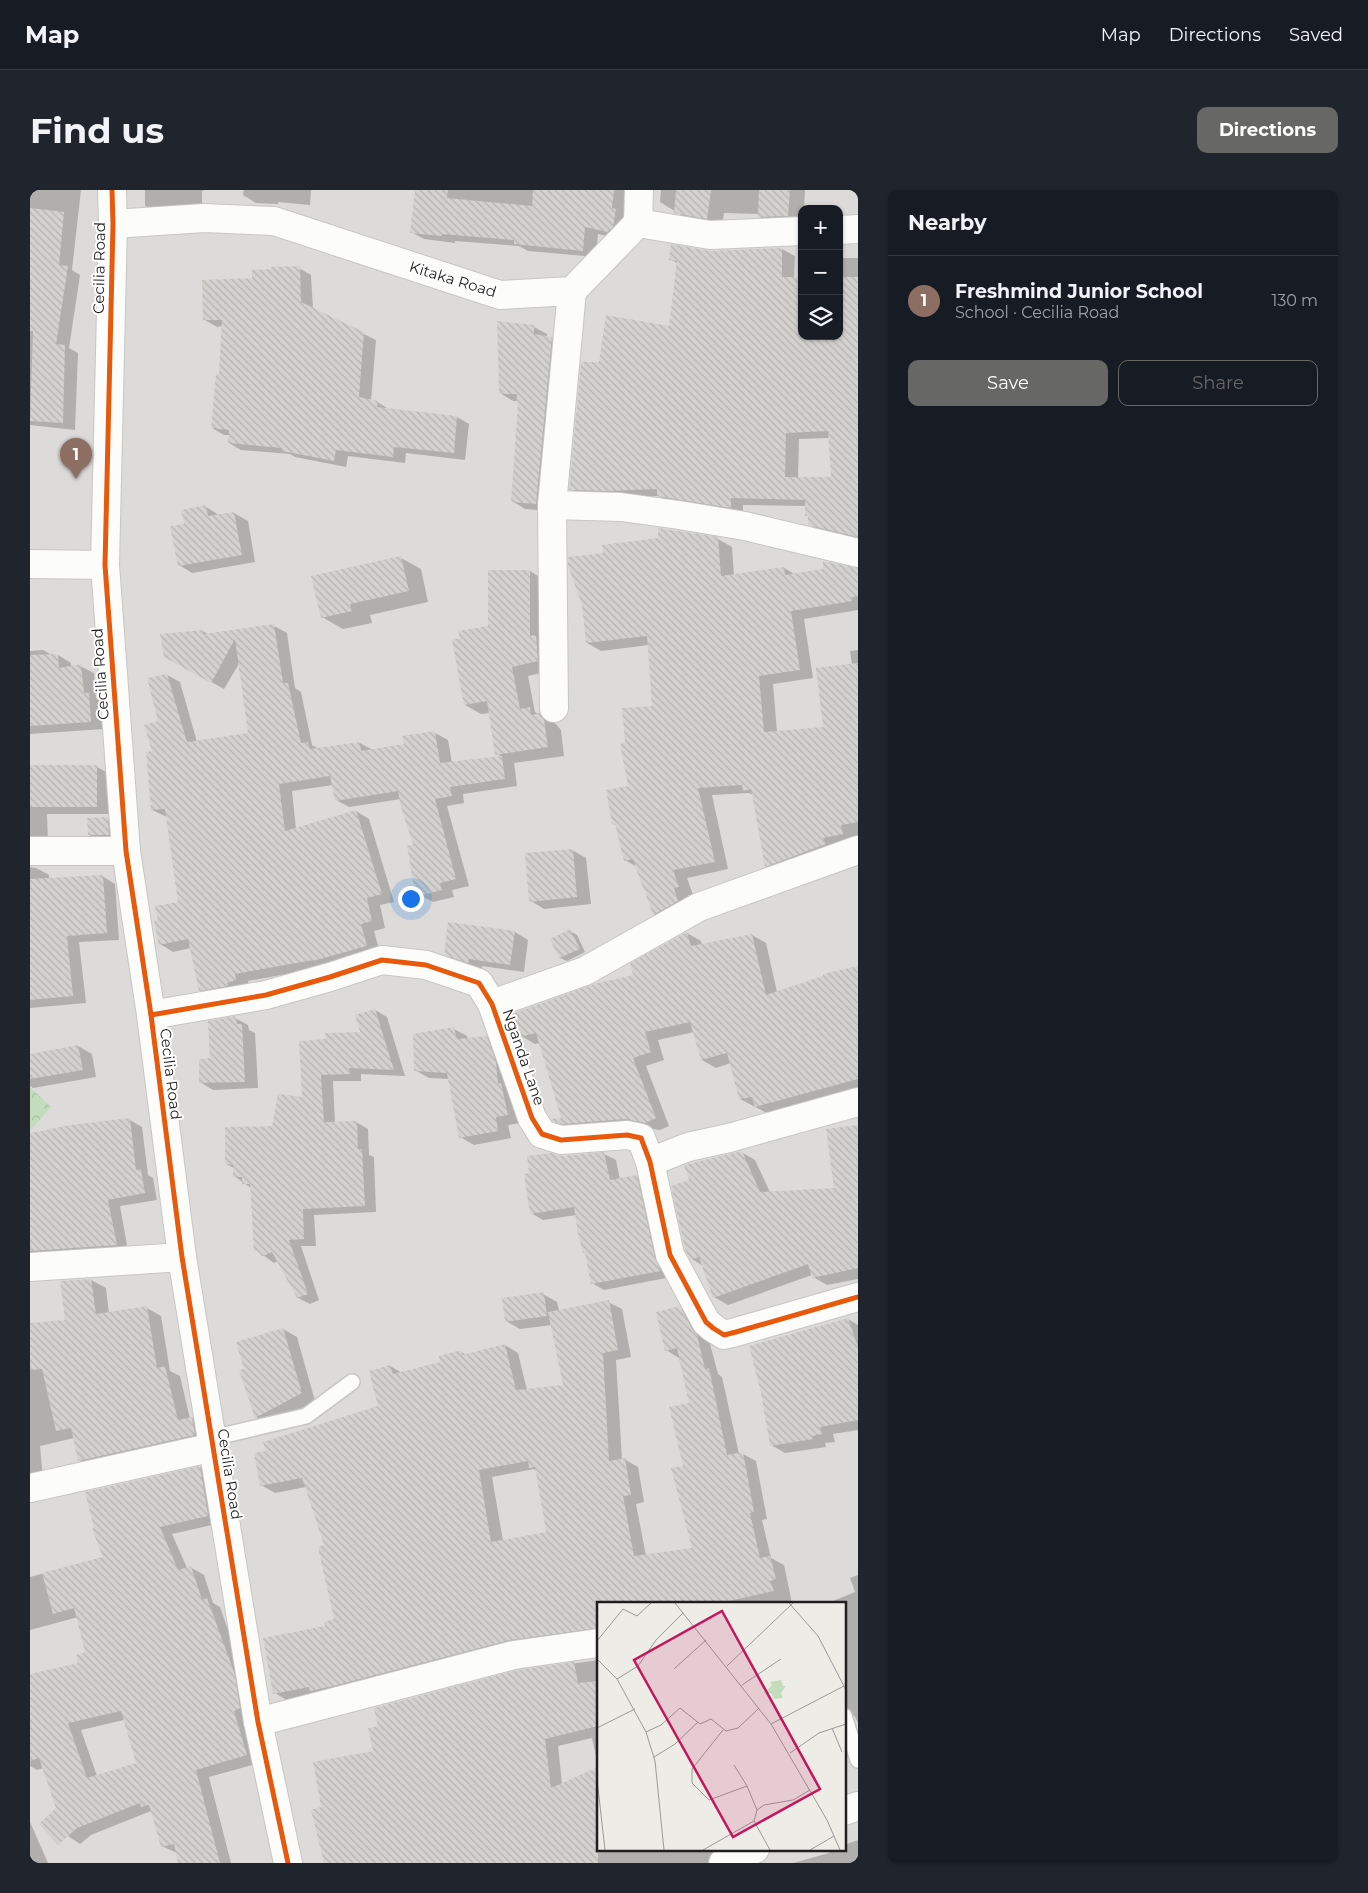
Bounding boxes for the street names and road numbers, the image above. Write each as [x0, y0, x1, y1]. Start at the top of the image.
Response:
street label: Cecilia Road [89, 222, 109, 314]
street label: Kitaka Road [407, 257, 499, 301]
street label: Cecilia Road [87, 628, 113, 720]
street label: Nganda Lane [499, 1006, 549, 1108]
street label: Cecilia Road [156, 1027, 186, 1121]
street label: Cecilia Road [213, 1427, 247, 1521]

